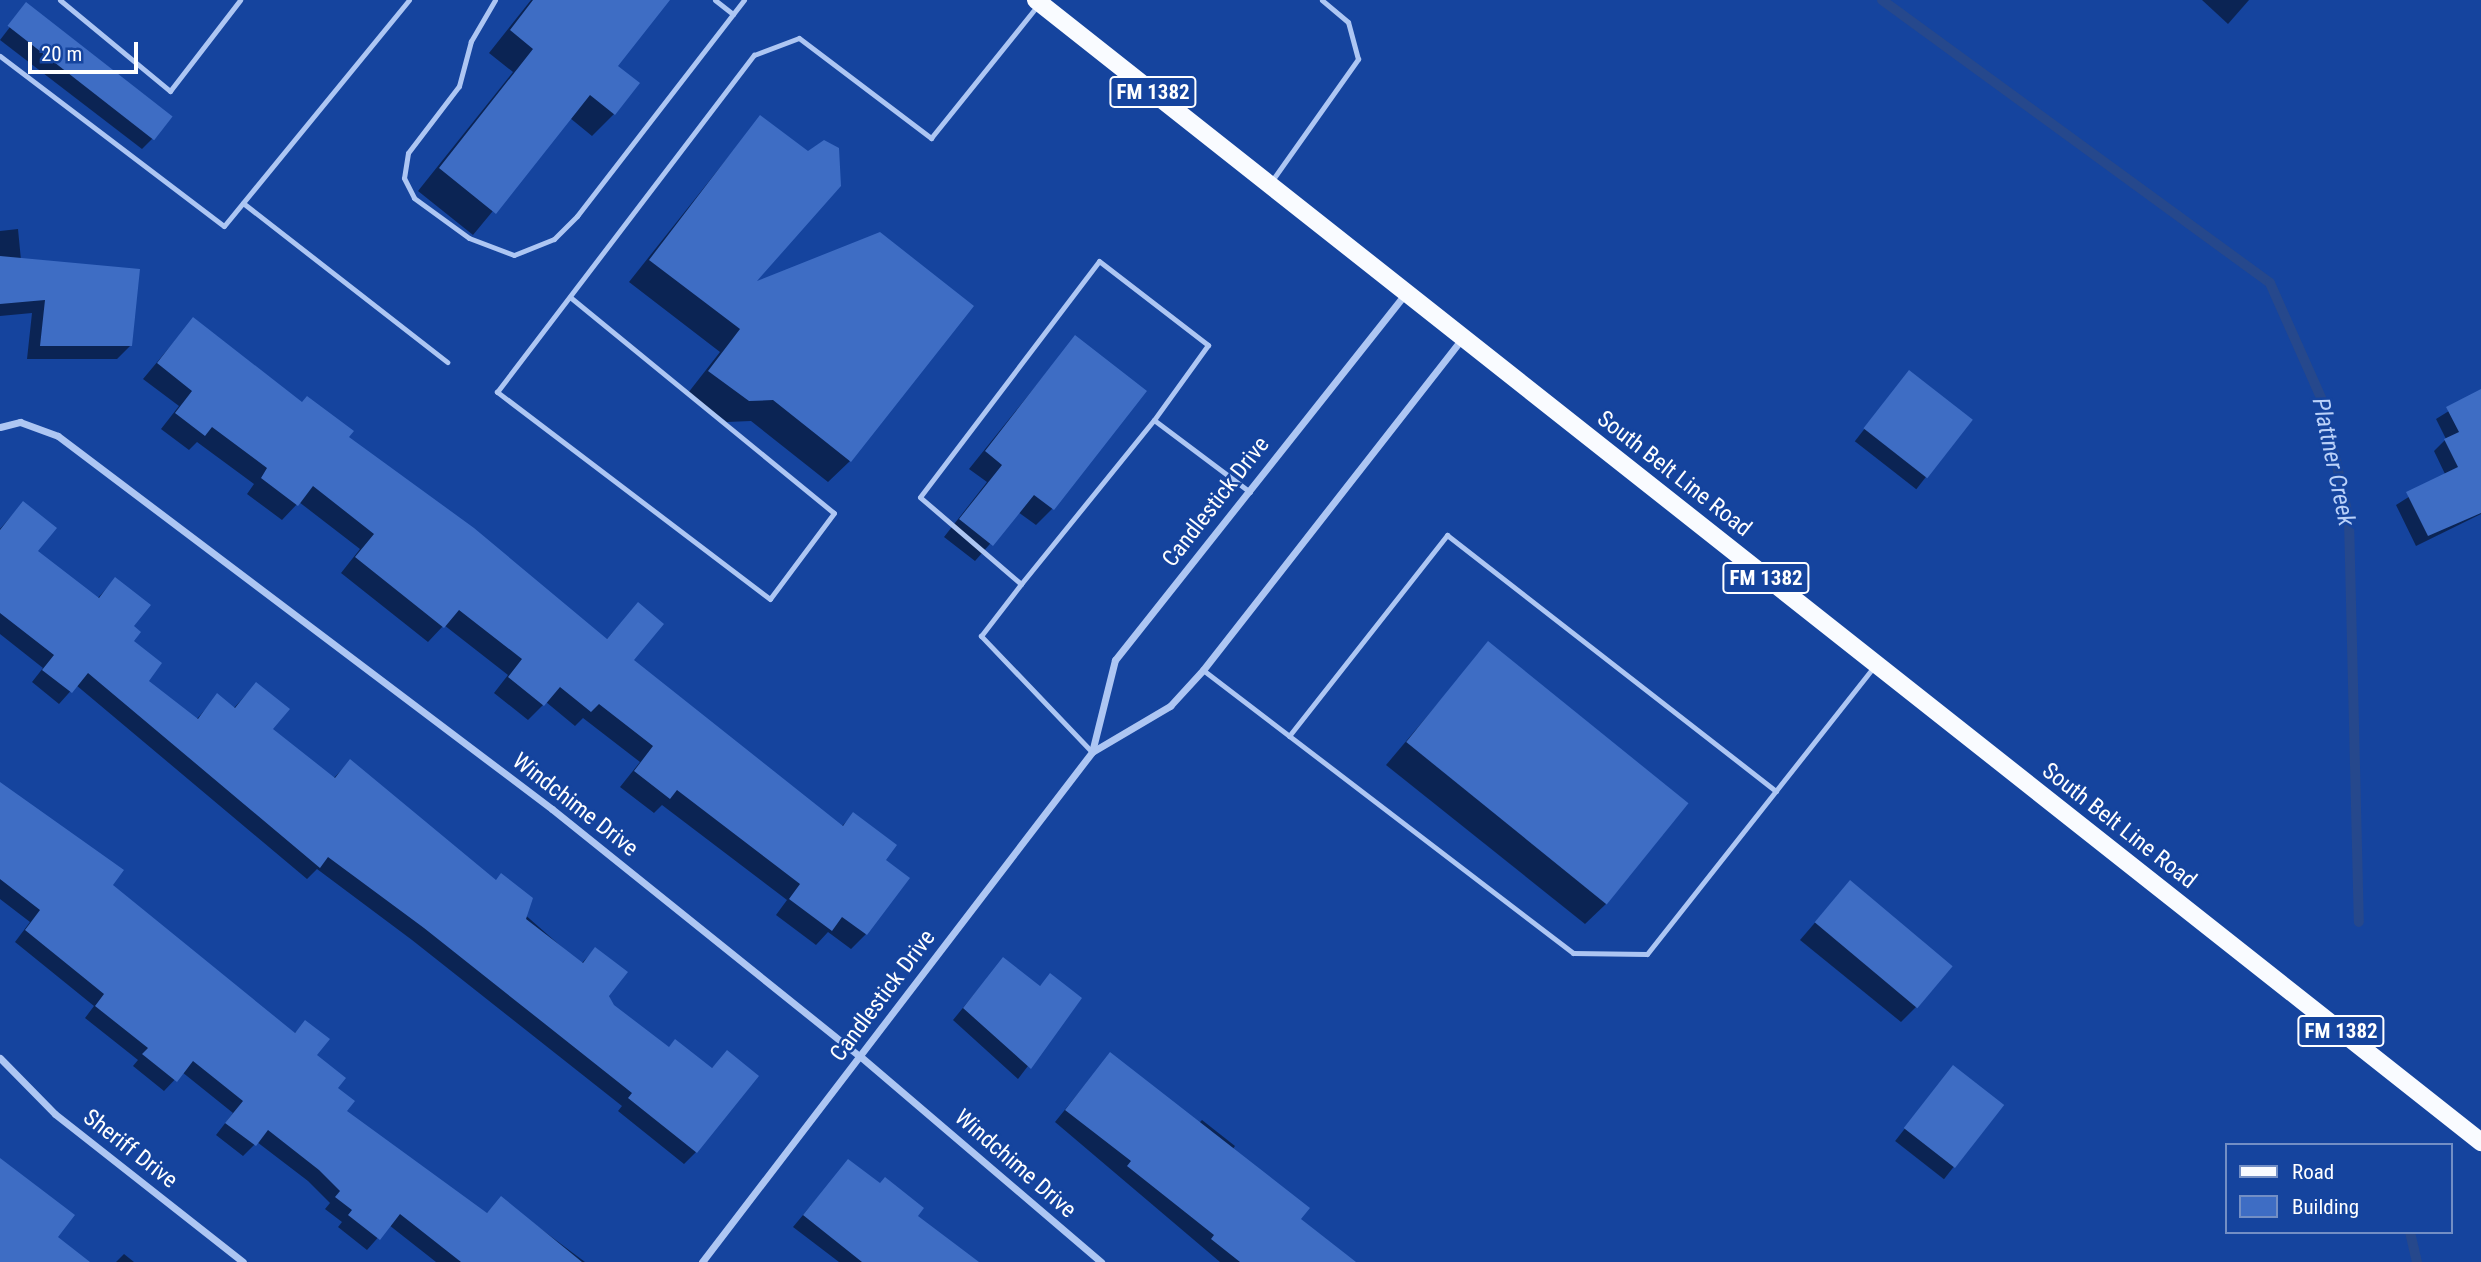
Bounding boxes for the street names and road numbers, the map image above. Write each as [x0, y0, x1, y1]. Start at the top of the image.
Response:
road number: FM 1382 [1109, 74, 1197, 110]
street label: South Belt Line Road [1591, 405, 1757, 543]
street label: Candlestick Drive [1157, 431, 1275, 573]
road number: FM 1382 [1722, 560, 1810, 596]
street label: Windchime Drive [507, 747, 643, 863]
street label: South Belt Line Road [2036, 757, 2202, 895]
street label: Candlestick Drive [825, 925, 941, 1067]
road number: FM 1382 [2297, 1014, 2385, 1048]
street label: Sheriff Drive [77, 1104, 183, 1194]
street label: Windchime Drive [949, 1104, 1081, 1224]

